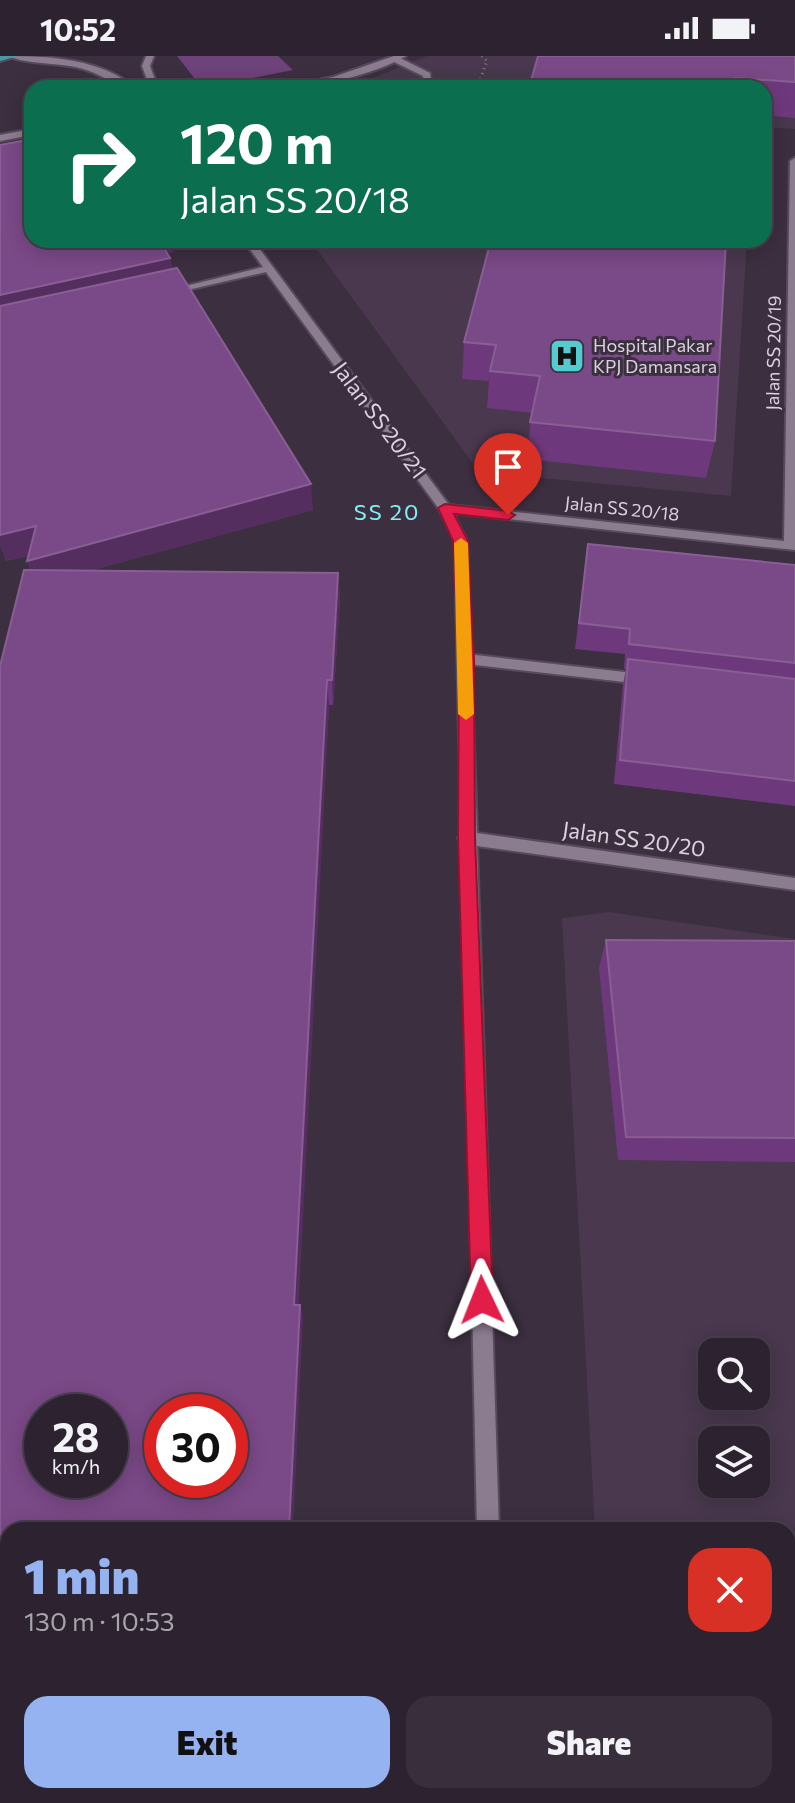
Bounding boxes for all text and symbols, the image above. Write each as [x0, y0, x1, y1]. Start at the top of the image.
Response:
text: 10:52 [40, 10, 116, 47]
text: 120 m [180, 107, 334, 176]
icon: right [48, 112, 152, 216]
text: Jalan SS 20/18 [180, 176, 410, 220]
street label: Jalan SS 20/19 [761, 295, 785, 411]
place label: Hospital Pakar KPJ Damansara [593, 334, 717, 377]
hospital icon: Hospital Pakar KPJ Damansara [548, 337, 586, 375]
street label: Jalan SS 20/21 [328, 356, 433, 483]
pin [474, 433, 542, 515]
icon: arrive [486, 445, 530, 489]
street label: Jalan SS 20/18 [564, 491, 680, 525]
district label: SS 20 [354, 498, 420, 525]
street label: Jalan SS 20/20 [561, 815, 707, 862]
position arrow [440, 1258, 524, 1342]
map controls [698, 1338, 770, 1498]
button: search [698, 1338, 770, 1410]
speed limit sign: 30 [144, 1394, 248, 1498]
text: 28 [52, 1411, 100, 1460]
button: layers [698, 1426, 770, 1498]
text: km/h [52, 1454, 100, 1478]
text: 1 min [24, 1545, 139, 1604]
button: close [688, 1548, 772, 1632]
text: 130 m · 10:53 [24, 1605, 175, 1636]
button: Exit [24, 1696, 390, 1788]
button: Share [406, 1696, 772, 1788]

